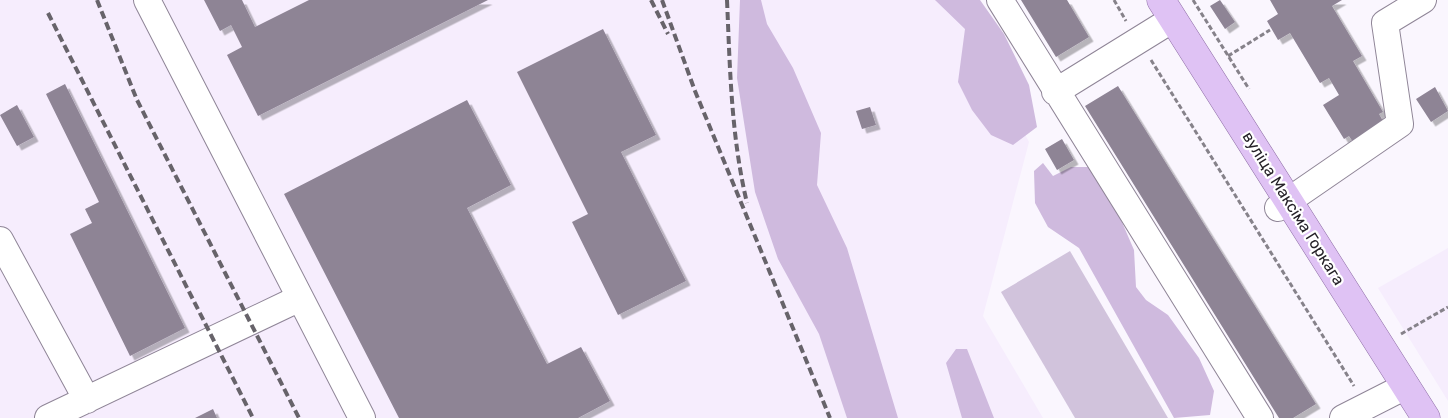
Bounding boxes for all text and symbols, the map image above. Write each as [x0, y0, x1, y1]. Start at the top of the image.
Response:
street label: вуліца Максіма Горкага [1239, 128, 1349, 289]

